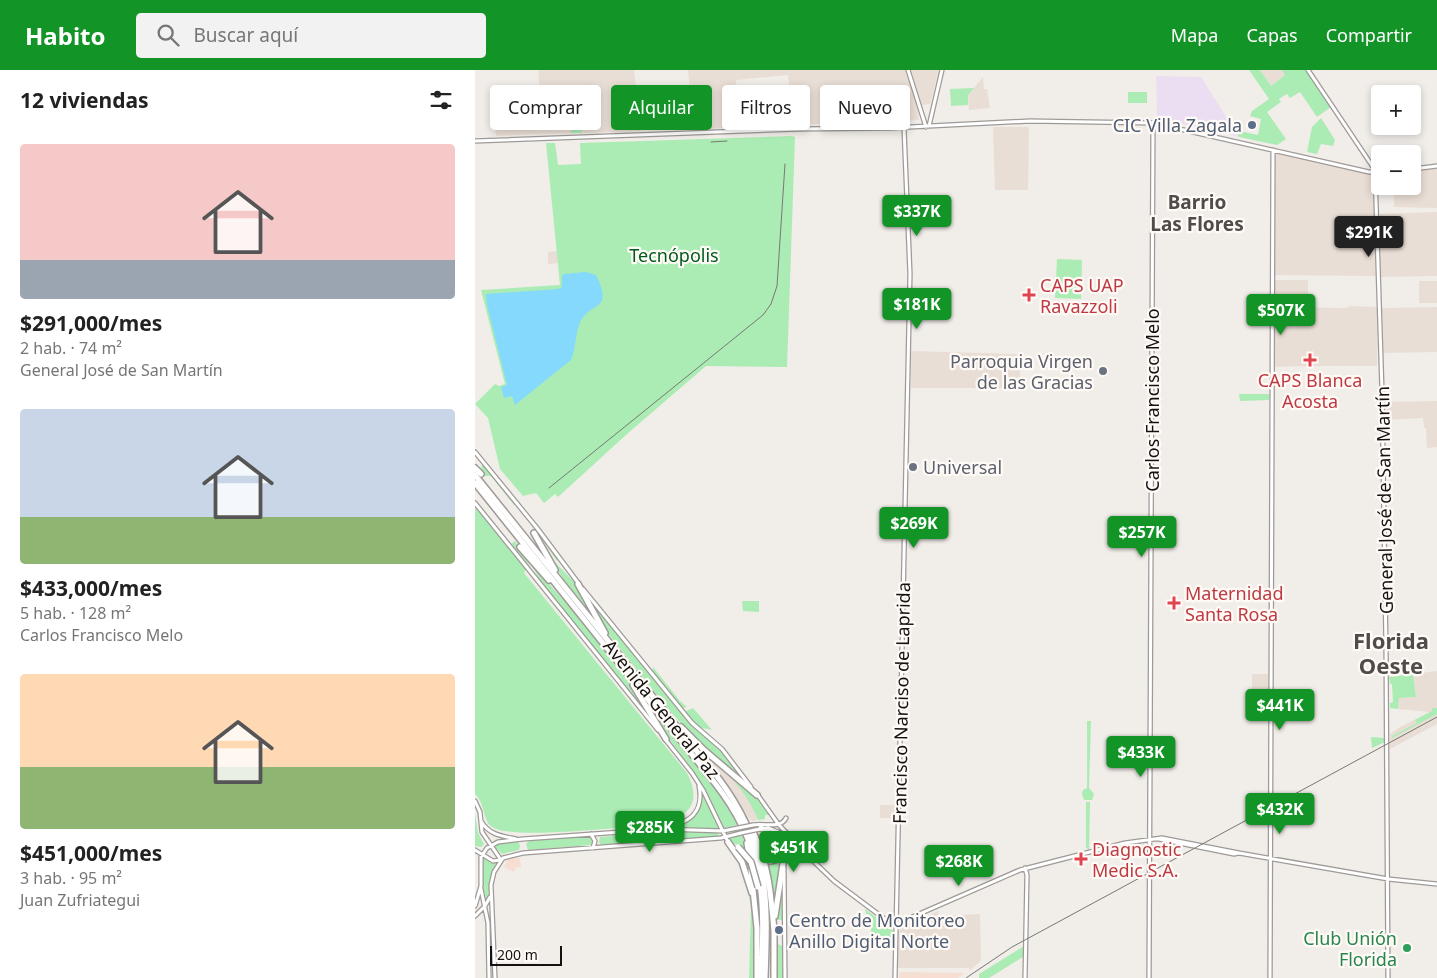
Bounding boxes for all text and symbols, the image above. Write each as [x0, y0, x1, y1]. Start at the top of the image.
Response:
search box [136, 13, 486, 58]
text: Habito [25, 19, 106, 52]
icon: search [154, 21, 182, 49]
text: Buscar aquí [194, 22, 298, 48]
text: Mapa [1171, 23, 1218, 47]
text: Capas [1246, 23, 1298, 47]
text: Compartir [1326, 23, 1412, 47]
chip: Comprar [490, 85, 601, 130]
chip: Alquilar [611, 85, 712, 130]
chip: Filtros [722, 85, 810, 130]
chip: Nuevo [820, 85, 910, 130]
map controls [1371, 85, 1421, 195]
button: + [1371, 85, 1421, 135]
text: 12 viviendas [20, 86, 149, 114]
icon: filters [427, 86, 455, 114]
place label: CIC Villa Zagala [1113, 113, 1242, 137]
marker: CIC Villa Zagala [1246, 119, 1258, 131]
button: − [1371, 145, 1421, 195]
icon: home [193, 177, 283, 267]
district label: Barrio Las Flores [1150, 189, 1244, 237]
pin: $337K [882, 194, 952, 237]
text: $337K [893, 200, 941, 222]
pin: $291K [1334, 216, 1404, 258]
text: $291K [1345, 221, 1393, 243]
park label: Tecnópolis [629, 243, 719, 267]
place label: CAPS UAP Ravazzoli [1040, 273, 1124, 318]
pin: $181K [882, 288, 952, 330]
marker: CAPS UAP Ravazzoli [1022, 288, 1036, 302]
text: $181K [893, 293, 941, 315]
pin: $507K [1246, 294, 1316, 336]
text: $507K [1257, 299, 1305, 321]
street label: Carlos Francisco Melo [1140, 308, 1164, 492]
text: $291,000/mes [20, 309, 162, 337]
text: 2 hab. · 74 m² [20, 337, 122, 359]
place label: Parroquia Virgen de las Gracias [950, 349, 1093, 394]
marker: CAPS Blanca Acosta [1303, 353, 1317, 367]
text: General José de San Martín [20, 359, 223, 381]
marker: Parroquia Virgen de las Gracias [1097, 365, 1109, 377]
place label: CAPS Blanca Acosta [1258, 368, 1362, 413]
street label: General José de San Martín [1370, 386, 1398, 614]
icon: home [193, 442, 283, 532]
place label: Universal [923, 455, 1002, 479]
marker: Universal [907, 461, 919, 473]
pin: $269K [879, 506, 949, 549]
text: $269K [890, 512, 938, 534]
pin: $257K [1107, 516, 1177, 558]
text: $257K [1118, 521, 1166, 543]
text: $433,000/mes [20, 574, 162, 602]
place label: Maternidad Santa Rosa [1185, 581, 1284, 626]
street label: Francisco Narciso de Laprida [887, 582, 915, 824]
marker: Maternidad Santa Rosa [1167, 596, 1181, 610]
text: 5 hab. · 128 m² [20, 602, 131, 624]
text: Carlos Francisco Melo [20, 624, 183, 646]
district label: Florida Oeste [1353, 625, 1429, 680]
street label: Avenida General Paz [598, 634, 726, 784]
pin: $441K [1245, 688, 1315, 731]
text: $441K [1256, 694, 1304, 716]
icon: home [193, 707, 283, 797]
pin: $433K [1106, 736, 1176, 778]
text: $433K [1117, 741, 1165, 763]
pin: $432K [1245, 792, 1315, 835]
text: $432K [1256, 798, 1304, 820]
pin: $285K [615, 810, 685, 853]
text: $285K [626, 816, 674, 838]
pin: $451K [759, 830, 829, 873]
text: $451K [770, 836, 818, 858]
place label: Diagnostic Medic S.A. [1092, 837, 1182, 882]
text: $451,000/mes [20, 839, 162, 867]
pin: $268K [924, 844, 994, 887]
text: $268K [935, 850, 983, 872]
marker: Diagnostic Medic S.A. [1074, 852, 1088, 866]
text: 3 hab. · 95 m² [20, 867, 122, 889]
text: Juan Zufriategui [20, 889, 140, 911]
place label: Centro de Monitoreo Anillo Digital Norte [789, 908, 965, 953]
marker: Centro de Monitoreo Anillo Digital Norte [773, 924, 785, 936]
place label: Club Unión Florida [1303, 926, 1397, 971]
marker: Club Unión Florida [1401, 942, 1413, 954]
scale bar [490, 943, 563, 966]
text: 200 m [497, 945, 538, 964]

